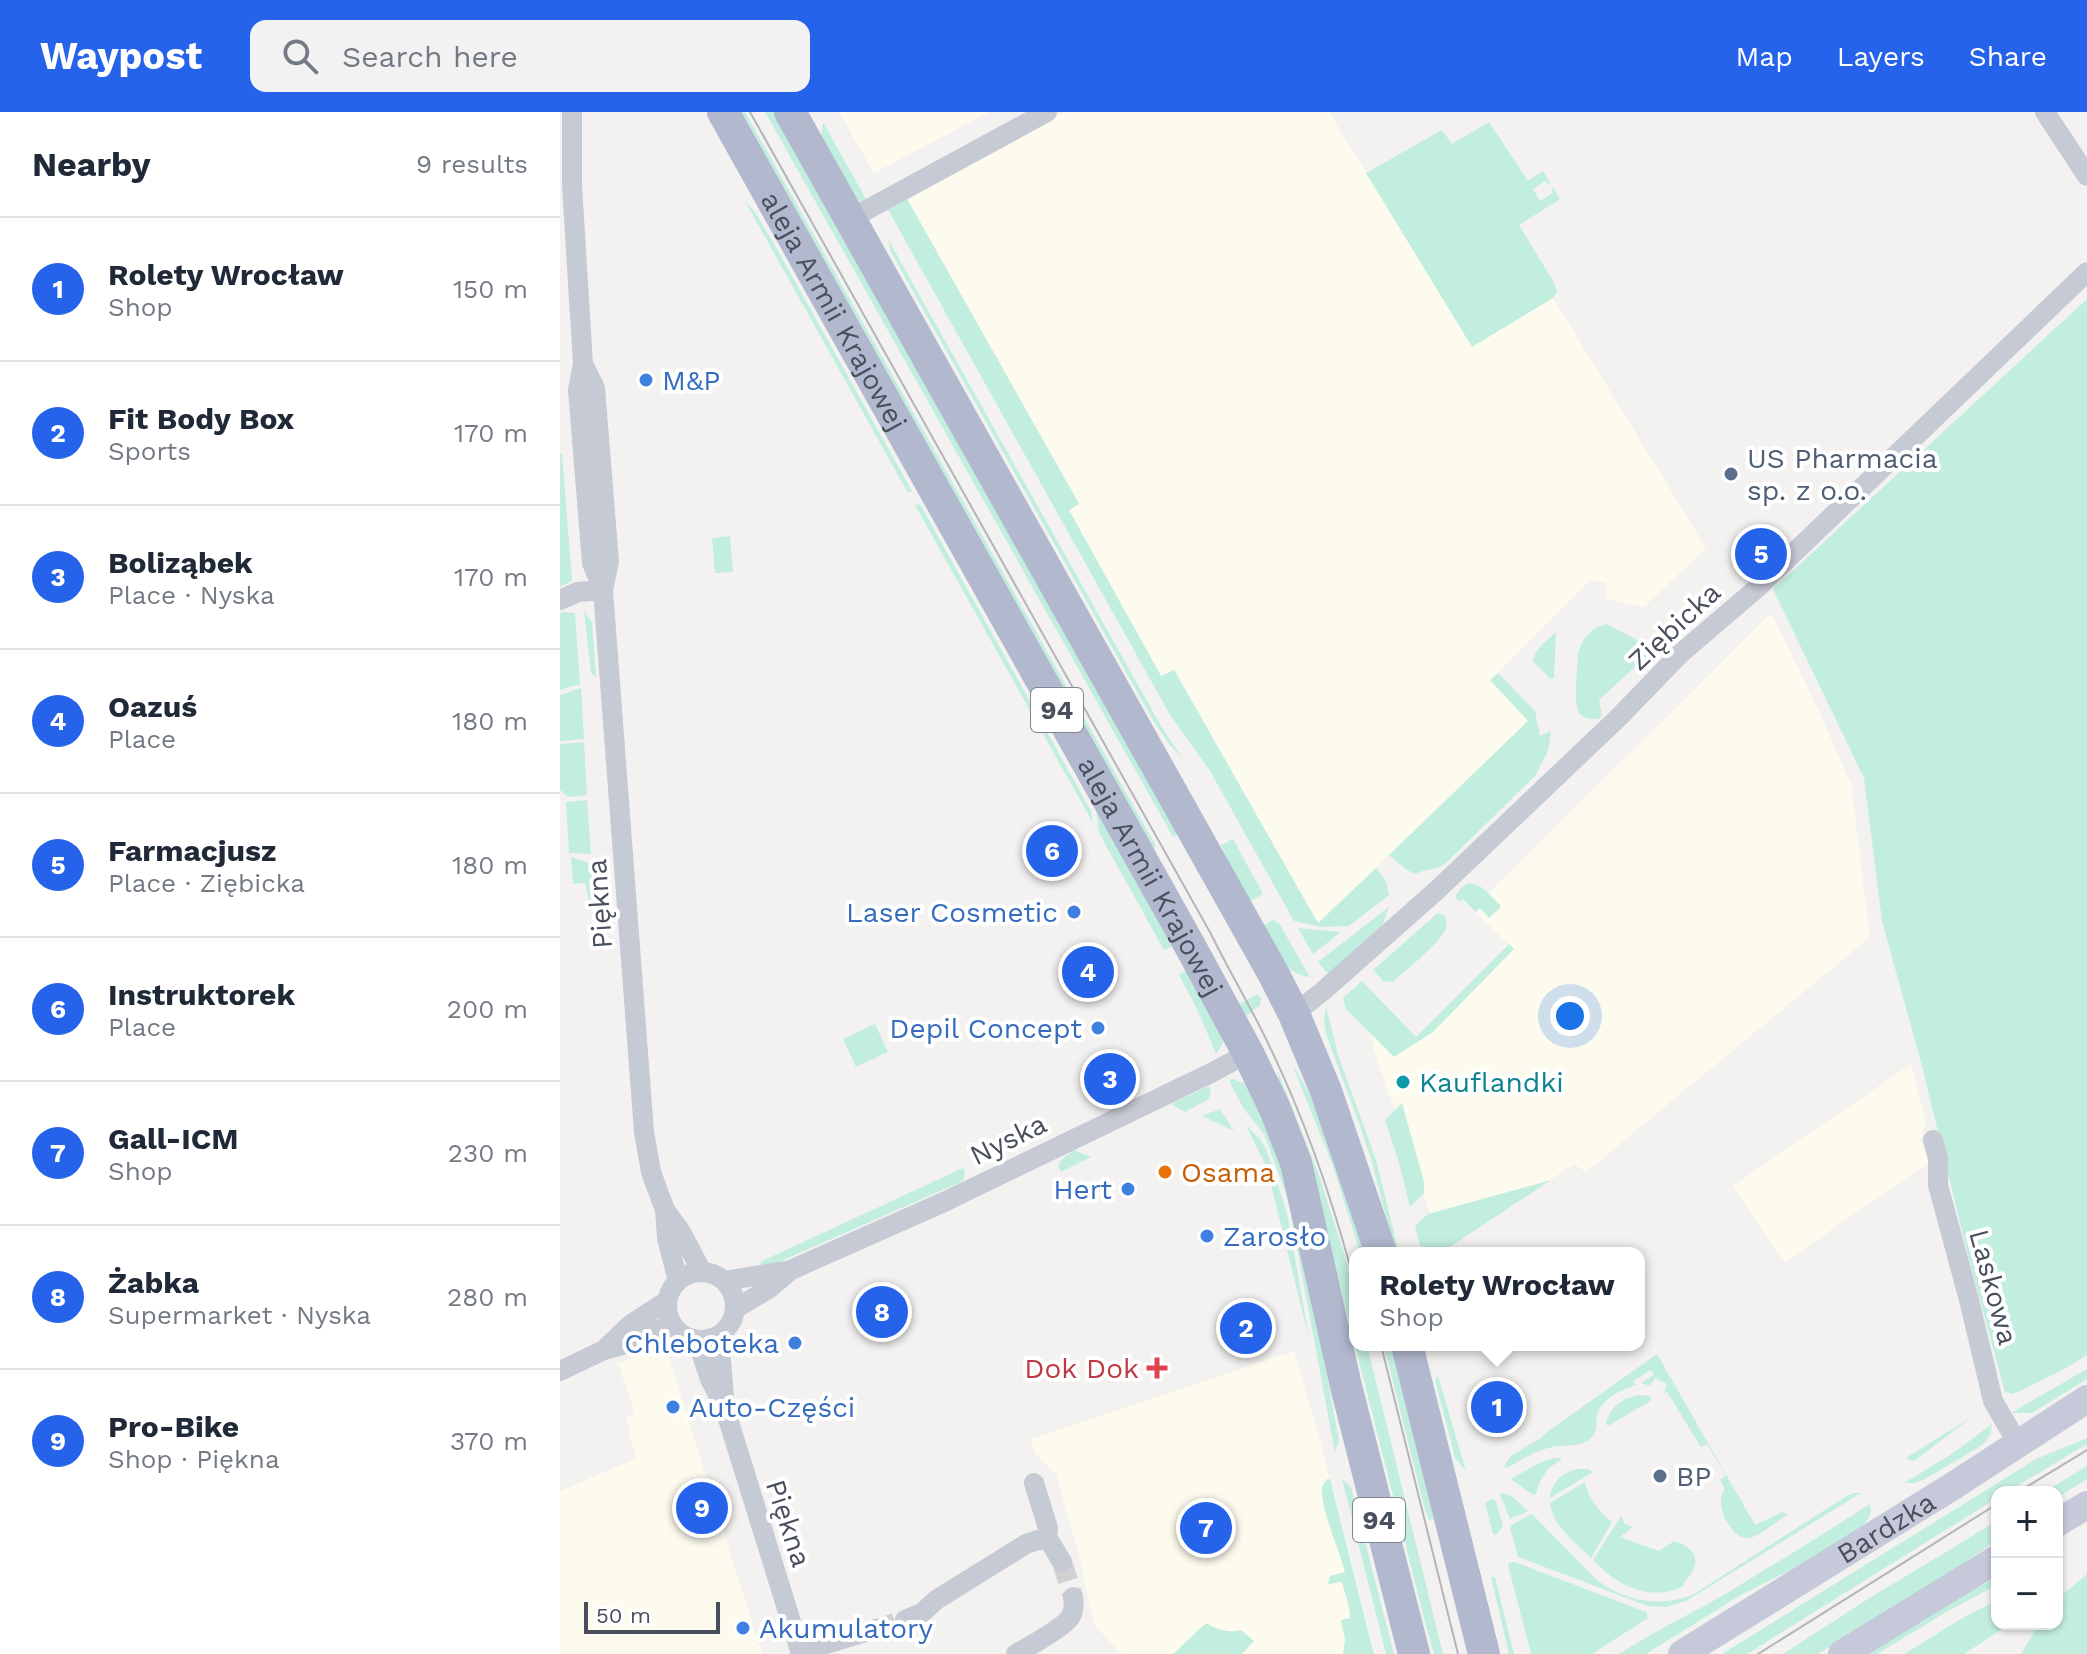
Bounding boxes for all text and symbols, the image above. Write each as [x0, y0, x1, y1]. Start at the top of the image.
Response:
search box [250, 20, 810, 92]
text: Waypost [40, 34, 202, 78]
icon: search [278, 34, 322, 78]
text: Search here [342, 39, 518, 74]
text: Map [1736, 40, 1793, 73]
text: Layers [1837, 40, 1925, 73]
text: Share [1969, 40, 2047, 73]
text: Nearby [32, 144, 151, 184]
text: 9 results [416, 149, 528, 179]
street label: aleja Armii Krajowej [754, 186, 914, 436]
text: Rolety Wrocław [108, 257, 344, 292]
text: 1 [52, 274, 64, 304]
text: 150 m [453, 274, 528, 304]
text: Shop [108, 292, 173, 322]
place label: M&P [662, 364, 720, 397]
marker: M&P [637, 371, 655, 389]
text: Fit Body Box [108, 401, 294, 436]
text: 2 [50, 418, 66, 448]
text: 170 m [454, 418, 528, 448]
text: Sports [108, 436, 191, 466]
place label: US Pharmacia sp. z o.o. [1747, 442, 1938, 507]
marker: US Pharmacia sp. z o.o. [1722, 465, 1740, 483]
pin: 5 [1735, 524, 1787, 584]
text: Boliząbek [108, 545, 253, 580]
text: 3 [50, 562, 66, 592]
text: 170 m [454, 562, 528, 592]
street label: Ziębicka [1622, 576, 1727, 677]
text: Place · Nyska [108, 580, 275, 610]
road number: 94 [1031, 688, 1083, 732]
text: Oazuś [108, 689, 197, 724]
text: 4 [50, 706, 66, 736]
text: 180 m [452, 706, 528, 736]
text: Place [108, 724, 176, 754]
street label: aleja Armii Krajowej [1071, 751, 1230, 1002]
pin: 6 [1026, 821, 1078, 881]
text: Farmacjusz [108, 833, 277, 868]
text: 5 [50, 850, 66, 880]
text: 180 m [452, 850, 528, 880]
street label: Piękna [580, 858, 619, 950]
text: Place · Ziębicka [108, 868, 305, 898]
place label: Laser Cosmetic [846, 896, 1058, 929]
marker: Laser Cosmetic [1065, 903, 1083, 921]
pin: 4 [1062, 942, 1114, 1002]
text: Instruktorek [108, 977, 295, 1012]
text: 6 [50, 994, 66, 1024]
text: 200 m [447, 994, 528, 1024]
your location [1550, 996, 1590, 1036]
text: Place [108, 1012, 176, 1042]
place label: Depil Concept [889, 1012, 1082, 1045]
marker: Depil Concept [1089, 1019, 1107, 1037]
pin: 3 [1084, 1049, 1136, 1109]
place label: Kauflandki [1419, 1066, 1564, 1099]
marker: Kauflandki [1394, 1073, 1412, 1091]
street label: Nyska [965, 1107, 1052, 1172]
text: Gall-ICM [108, 1121, 239, 1156]
text: 7 [50, 1138, 66, 1168]
text: 230 m [448, 1138, 528, 1168]
text: Shop [108, 1156, 173, 1186]
place label: Osama [1181, 1156, 1275, 1189]
marker: Osama [1156, 1163, 1174, 1181]
place label: Hert [1053, 1173, 1112, 1206]
marker: Hert [1119, 1180, 1137, 1198]
place label: Zarosło [1223, 1220, 1326, 1253]
street label: Laskowa [1962, 1226, 2025, 1349]
marker: Zarosło [1198, 1227, 1216, 1245]
popup [1349, 1247, 1645, 1351]
text: Żabka [108, 1265, 199, 1300]
text: Rolety Wrocław [1379, 1267, 1615, 1302]
text: 8 [50, 1282, 66, 1312]
text: 280 m [447, 1282, 528, 1312]
pin: 8 [856, 1282, 908, 1342]
pin: 2 [1220, 1298, 1272, 1358]
text: Supermarket · Nyska [108, 1300, 371, 1330]
text: Shop [1379, 1302, 1444, 1332]
place label: Chleboteka [624, 1327, 779, 1360]
marker: Chleboteka [786, 1334, 804, 1352]
place label: Dok Dok [1024, 1352, 1139, 1385]
marker: Dok Dok [1146, 1357, 1168, 1379]
pin: 1 [1471, 1377, 1523, 1437]
place label: Auto-Części [689, 1391, 855, 1424]
marker: Auto-Części [664, 1398, 682, 1416]
text: Pro-Bike [108, 1409, 239, 1444]
text: 9 [50, 1426, 66, 1456]
text: 370 m [450, 1426, 528, 1456]
text: Shop · Piękna [108, 1444, 280, 1474]
place label: BP [1676, 1460, 1711, 1493]
marker: BP [1651, 1467, 1669, 1485]
street label: Piękna [759, 1475, 818, 1571]
pin: 9 [676, 1478, 728, 1538]
street label: Bardzka [1831, 1485, 1941, 1571]
map controls [1991, 1486, 2063, 1630]
button: + [1991, 1486, 2063, 1558]
pin: 7 [1180, 1498, 1232, 1558]
road number: 94 [1353, 1498, 1405, 1542]
button: − [1991, 1558, 2063, 1630]
scale bar [584, 1598, 720, 1634]
text: 50 m [596, 1603, 651, 1628]
place label: Akumulatory [759, 1612, 933, 1645]
marker: Akumulatory [734, 1619, 752, 1637]

